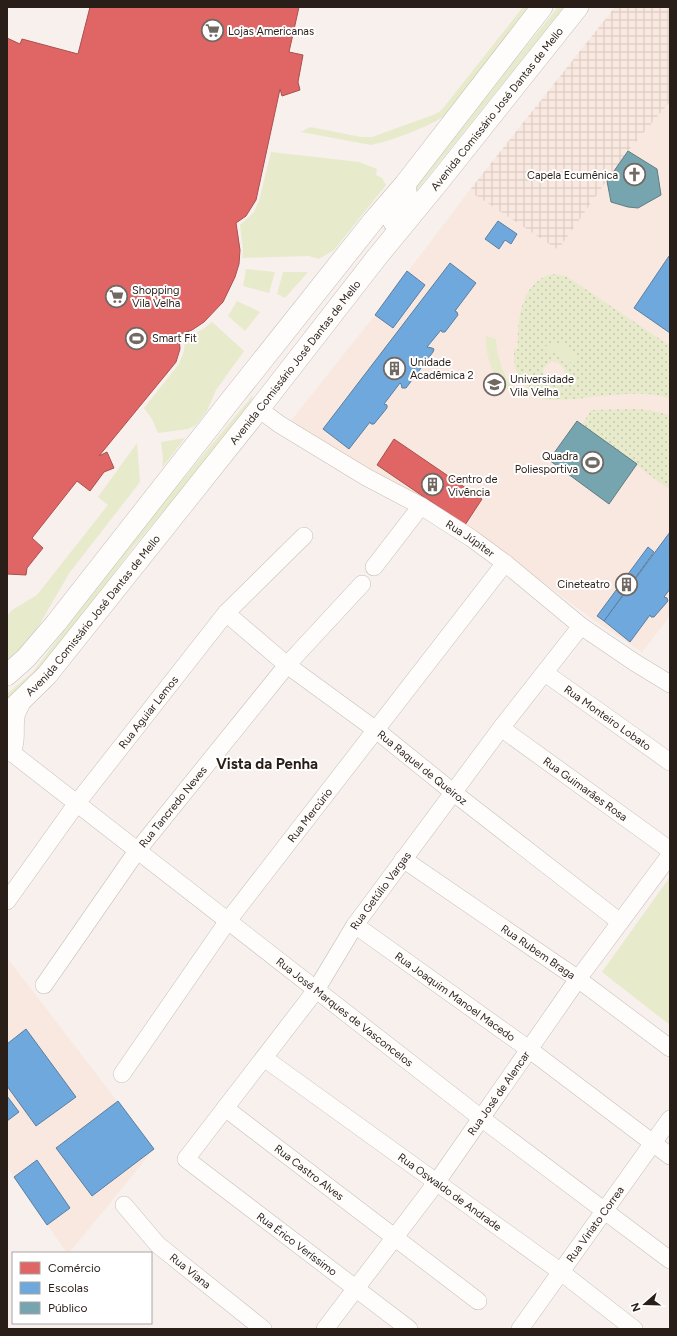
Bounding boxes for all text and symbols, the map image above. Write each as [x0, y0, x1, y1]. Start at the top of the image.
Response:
supermarket icon: Lojas Americanas [200, 18, 226, 44]
place label: Lojas Americanas [228, 25, 314, 38]
street label: Avenida Comissário José Dantas de Mello [428, 25, 566, 193]
church icon: Capela Ecumênica [621, 162, 647, 188]
place label: Capela Ecumênica [527, 169, 618, 182]
street label: Avenida Comissário José Dantas de Mello [227, 278, 363, 447]
supermarket icon: Shopping Vila Velha [104, 283, 130, 309]
place label: Shopping Vila Velha [132, 284, 180, 310]
sports icon: Smart Fit [124, 325, 150, 351]
place label: Smart Fit [152, 332, 197, 345]
building icon: Unidade Acadêmica 2 [382, 355, 408, 381]
place label: Unidade Acadêmica 2 [410, 356, 474, 382]
school or university icon: Universidade Vila Velha [482, 372, 508, 398]
place label: Universidade Vila Velha [510, 373, 574, 399]
sports icon: Quadra Poliesportiva [580, 449, 606, 475]
place label: Quadra Poliesportiva [515, 450, 578, 476]
building icon: Centro de Vivência [420, 472, 446, 498]
place label: Centro de Vivência [448, 473, 498, 499]
street label: Rua Júpiter [443, 518, 497, 560]
street label: Avenida Comissário José Dantas de Mello [23, 532, 163, 699]
building icon: Cineteatro [613, 571, 639, 597]
place label: Cineteatro [557, 578, 610, 591]
street label: Rua Aguiar Lemos [116, 673, 181, 751]
street label: Rua Monteiro Lobato [562, 683, 653, 753]
street label: Rua Raquel de Queiroz [375, 728, 470, 808]
district label: Vista da Penha [216, 755, 318, 773]
street label: Rua Guimarães Rosa [540, 755, 630, 824]
street label: Rua Tancredo Neves [136, 764, 210, 850]
street label: Rua Mercúrio [285, 786, 335, 845]
street label: Rua Getúlio Vargas [348, 849, 414, 932]
street label: Rua Rubem Braga [498, 922, 578, 982]
street label: Rua Joaquim Manoel Macedo [392, 950, 517, 1044]
street label: Rua José Marques de Vasconcelos [273, 955, 415, 1070]
street label: Rua José de Alencar [465, 1048, 533, 1138]
street label: Rua Castro Alves [272, 1142, 346, 1203]
street label: Rua Oswaldo de Andrade [395, 1151, 504, 1234]
street label: Rua Viriato Correa [564, 1184, 627, 1265]
street label: Rua Érico Veríssimo [254, 1210, 339, 1279]
street label: Rua Viana [167, 1251, 213, 1292]
legend [12, 1252, 152, 1324]
text: Comércio [48, 1261, 101, 1275]
text: Escolas [48, 1281, 89, 1295]
north arrow [625, 1284, 665, 1324]
text: Público [48, 1301, 88, 1315]
text: N [629, 1301, 644, 1313]

